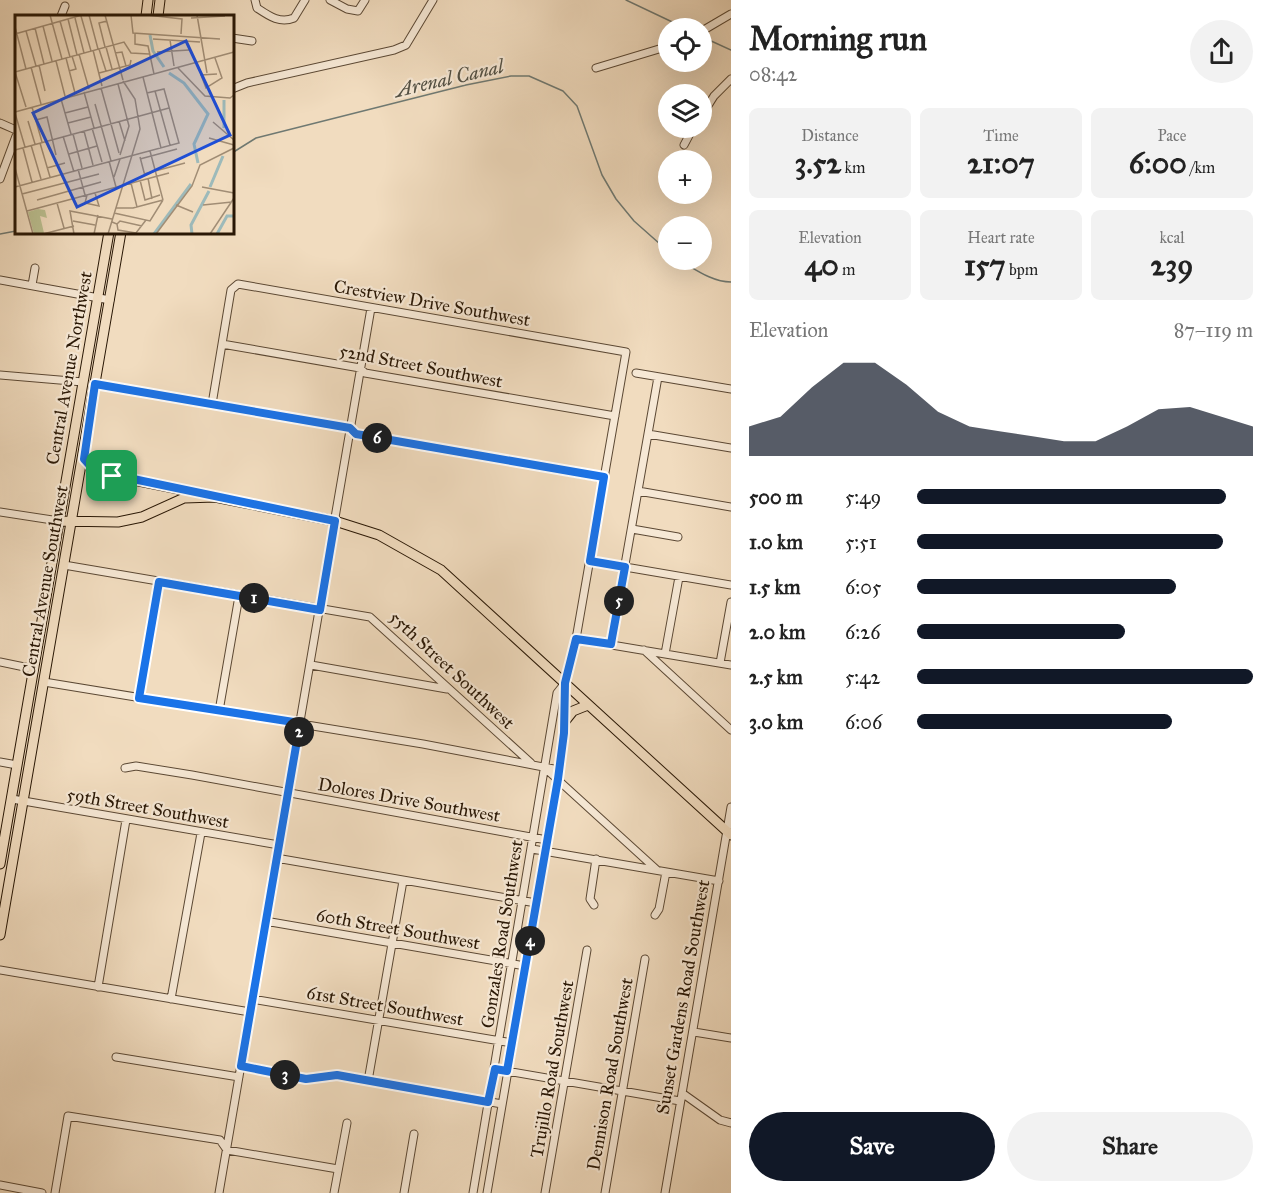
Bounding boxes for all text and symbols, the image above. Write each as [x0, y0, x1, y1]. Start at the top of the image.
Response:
inset map [15, 15, 234, 234]
map controls [658, 18, 712, 270]
button: locate [658, 18, 712, 72]
text: Morning run [749, 19, 927, 59]
button: share [1190, 20, 1253, 83]
water label: Arenal Canal [391, 54, 507, 103]
text: 08:42 [749, 62, 797, 86]
button: layers [658, 84, 712, 138]
text: Distance [801, 126, 859, 145]
text: Time [983, 126, 1019, 145]
text: Pace [1157, 126, 1187, 145]
text: 3.52 [795, 145, 841, 181]
text: 21:07 [967, 145, 1035, 181]
text: 6:00 [1129, 145, 1187, 181]
button: + [658, 150, 712, 204]
text: km [841, 158, 865, 177]
text: /km [1187, 158, 1215, 177]
button: − [658, 216, 712, 270]
text: Elevation [798, 228, 862, 247]
text: Heart rate [967, 228, 1035, 247]
text: kcal [1159, 228, 1185, 247]
text: 40 [804, 247, 839, 283]
text: 157 [964, 247, 1005, 283]
text: 239 [1151, 247, 1193, 283]
text: m [839, 260, 856, 279]
text: bpm [1005, 260, 1038, 279]
street label: Central Avenue Northwest [41, 269, 97, 466]
street label: Crestview Drive Southwest [332, 275, 533, 331]
text: Elevation [749, 318, 828, 342]
text: 87–119 m [1174, 318, 1253, 342]
street label: 52nd Street Southwest [337, 339, 505, 393]
pin: 6 [362, 423, 392, 453]
text: 6 [373, 428, 381, 447]
pin [86, 450, 137, 501]
icon: arrive [95, 459, 128, 492]
street label: Central Avenue Southwest [17, 483, 73, 679]
text: 500 m [749, 485, 803, 509]
text: 5:49 [845, 485, 881, 509]
text: 1.0 km [749, 530, 803, 554]
text: 5:51 [845, 530, 877, 554]
text: 1.5 km [749, 575, 800, 599]
text: 6:05 [845, 575, 881, 599]
pin: 1 [239, 583, 269, 613]
pin: 5 [604, 586, 634, 616]
text: 1 [251, 588, 257, 607]
text: 5 [615, 591, 623, 610]
street label: 55th Street Southwest [385, 606, 520, 734]
text: 2.0 km [749, 620, 805, 644]
text: 6:26 [845, 620, 880, 644]
text: 2.5 km [749, 665, 803, 689]
text: 5:42 [845, 665, 880, 689]
text: 3.0 km [749, 710, 803, 734]
text: 6:06 [845, 710, 882, 734]
pin: 2 [284, 717, 314, 747]
text: 2 [295, 722, 303, 741]
street label: Dolores Drive Southwest [316, 773, 502, 827]
street label: 59th Street Southwest [65, 783, 231, 833]
street label: Gonzales Road Southwest [476, 838, 528, 1030]
street label: Sunset Gardens Road Southwest [652, 877, 715, 1116]
street label: 60th Street Southwest [314, 904, 482, 954]
pin: 4 [515, 926, 545, 956]
text: 4 [526, 931, 534, 950]
street label: Dennison Road Southwest [582, 975, 638, 1172]
street label: Trujillo Road Southwest [526, 978, 579, 1160]
street label: 61st Street Southwest [305, 981, 466, 1031]
pin: 3 [270, 1060, 300, 1090]
text: 3 [282, 1065, 288, 1084]
button: Save [749, 1112, 995, 1181]
button: Share [1007, 1112, 1253, 1181]

